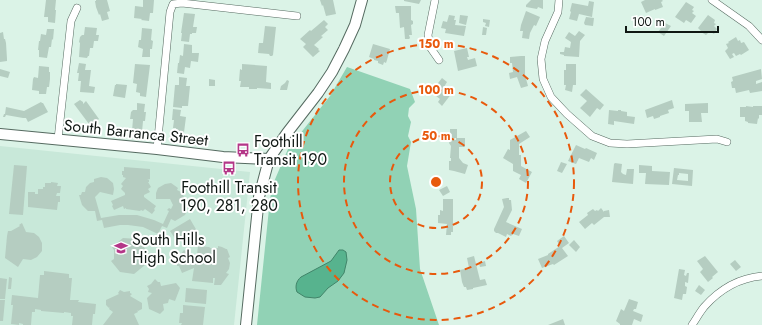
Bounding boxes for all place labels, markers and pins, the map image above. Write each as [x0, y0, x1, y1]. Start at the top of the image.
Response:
place label: Foothill Transit 190 [254, 130, 327, 171]
bus stop icon: Foothill Transit 190 [235, 142, 251, 158]
bus stop icon: Foothill Transit 190, 281, 280 [221, 160, 237, 176]
centre of rings [429, 175, 443, 189]
place label: Foothill Transit 190, 281, 280 [180, 176, 278, 217]
place label: South Hills High School [132, 228, 216, 269]
school or university icon: South Hills High School [113, 240, 129, 256]

